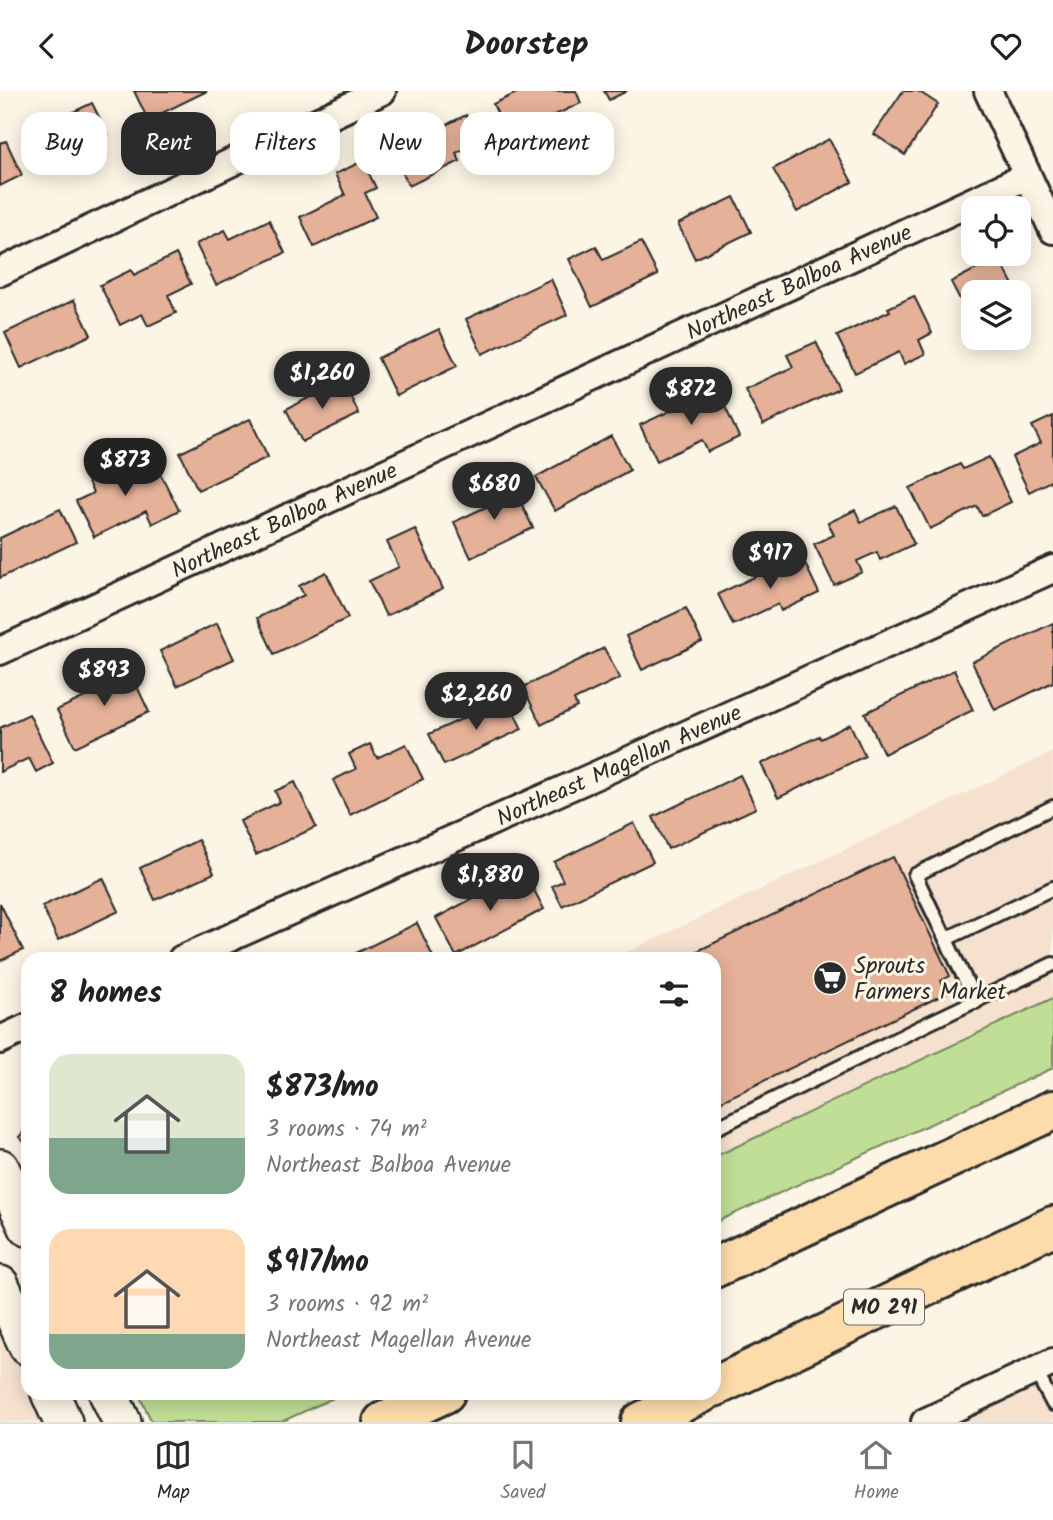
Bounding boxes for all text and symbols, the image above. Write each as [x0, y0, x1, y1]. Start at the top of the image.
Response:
text: Doorstep [464, 20, 589, 71]
icon: back [28, 27, 66, 65]
icon: heart [987, 27, 1025, 65]
chip: Buy [21, 112, 107, 175]
chip: Rent [121, 112, 216, 175]
chip: Filters [230, 112, 340, 175]
chip: New [354, 112, 446, 175]
chip: Apartment [460, 112, 614, 175]
map controls [961, 196, 1031, 350]
button: locate [961, 196, 1031, 266]
street label: Northeast Balboa Avenue [681, 216, 918, 351]
button: layers [961, 280, 1031, 350]
pin: $1,260 [265, 351, 379, 411]
text: $1,260 [290, 356, 354, 392]
pin: $872 [650, 367, 732, 427]
text: $872 [665, 372, 717, 408]
pin: $873 [84, 439, 166, 498]
text: $873 [100, 443, 150, 479]
street label: Northeast Balboa Avenue [166, 454, 404, 589]
pin: $680 [453, 463, 535, 522]
text: $680 [468, 467, 520, 503]
pin: $917 [729, 531, 811, 591]
text: $917 [748, 536, 792, 572]
pin: $893 [63, 649, 145, 708]
text: $893 [78, 653, 130, 689]
pin: $2,260 [419, 673, 533, 732]
text: $2,260 [441, 677, 511, 713]
street label: Northeast Magellan Avenue [491, 696, 748, 837]
pin: $1,880 [433, 853, 547, 913]
text: $1,880 [457, 858, 523, 894]
place label: Sprouts Farmers Market [854, 949, 1007, 1011]
supermarket icon: Sprouts Farmers Market [811, 959, 849, 997]
text: 8 homes [49, 970, 162, 1018]
icon: filters [655, 975, 693, 1013]
text: $873/mo [266, 1064, 379, 1112]
icon: home [105, 1082, 189, 1166]
text: 3 rooms · 74 m² [266, 1112, 427, 1148]
text: Northeast Balboa Avenue [266, 1148, 511, 1184]
text: $917/mo [266, 1239, 369, 1287]
icon: home [105, 1257, 189, 1341]
text: 3 rooms · 92 m² [266, 1287, 428, 1323]
road number: MO 291 [844, 1289, 924, 1325]
text: Northeast Magellan Avenue [266, 1323, 531, 1359]
tab: Map [154, 1436, 192, 1508]
tab: Saved [500, 1436, 546, 1508]
tab: Home [854, 1436, 899, 1508]

